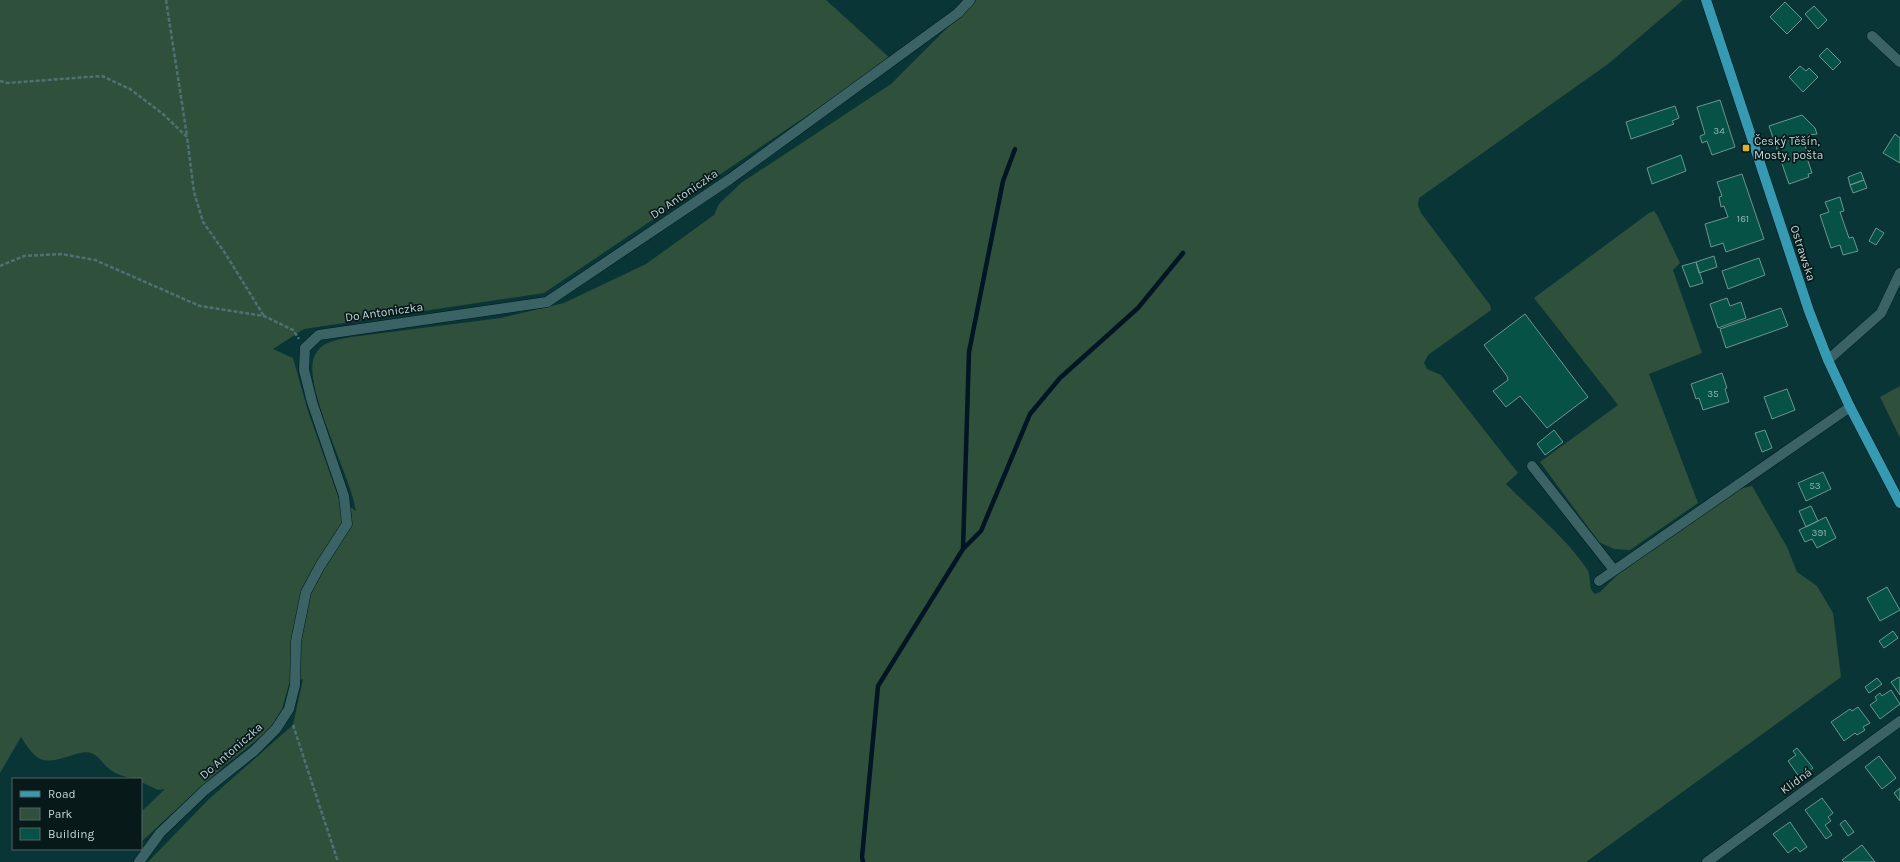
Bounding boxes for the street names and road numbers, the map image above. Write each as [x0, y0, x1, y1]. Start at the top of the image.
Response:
street label: Do Antoniczka [648, 166, 720, 222]
street label: Ostrawska [1787, 223, 1819, 283]
street label: Do Antoniczka [344, 300, 424, 324]
street label: Do Antoniczka [197, 720, 265, 782]
street label: Klidná [1778, 765, 1814, 797]

